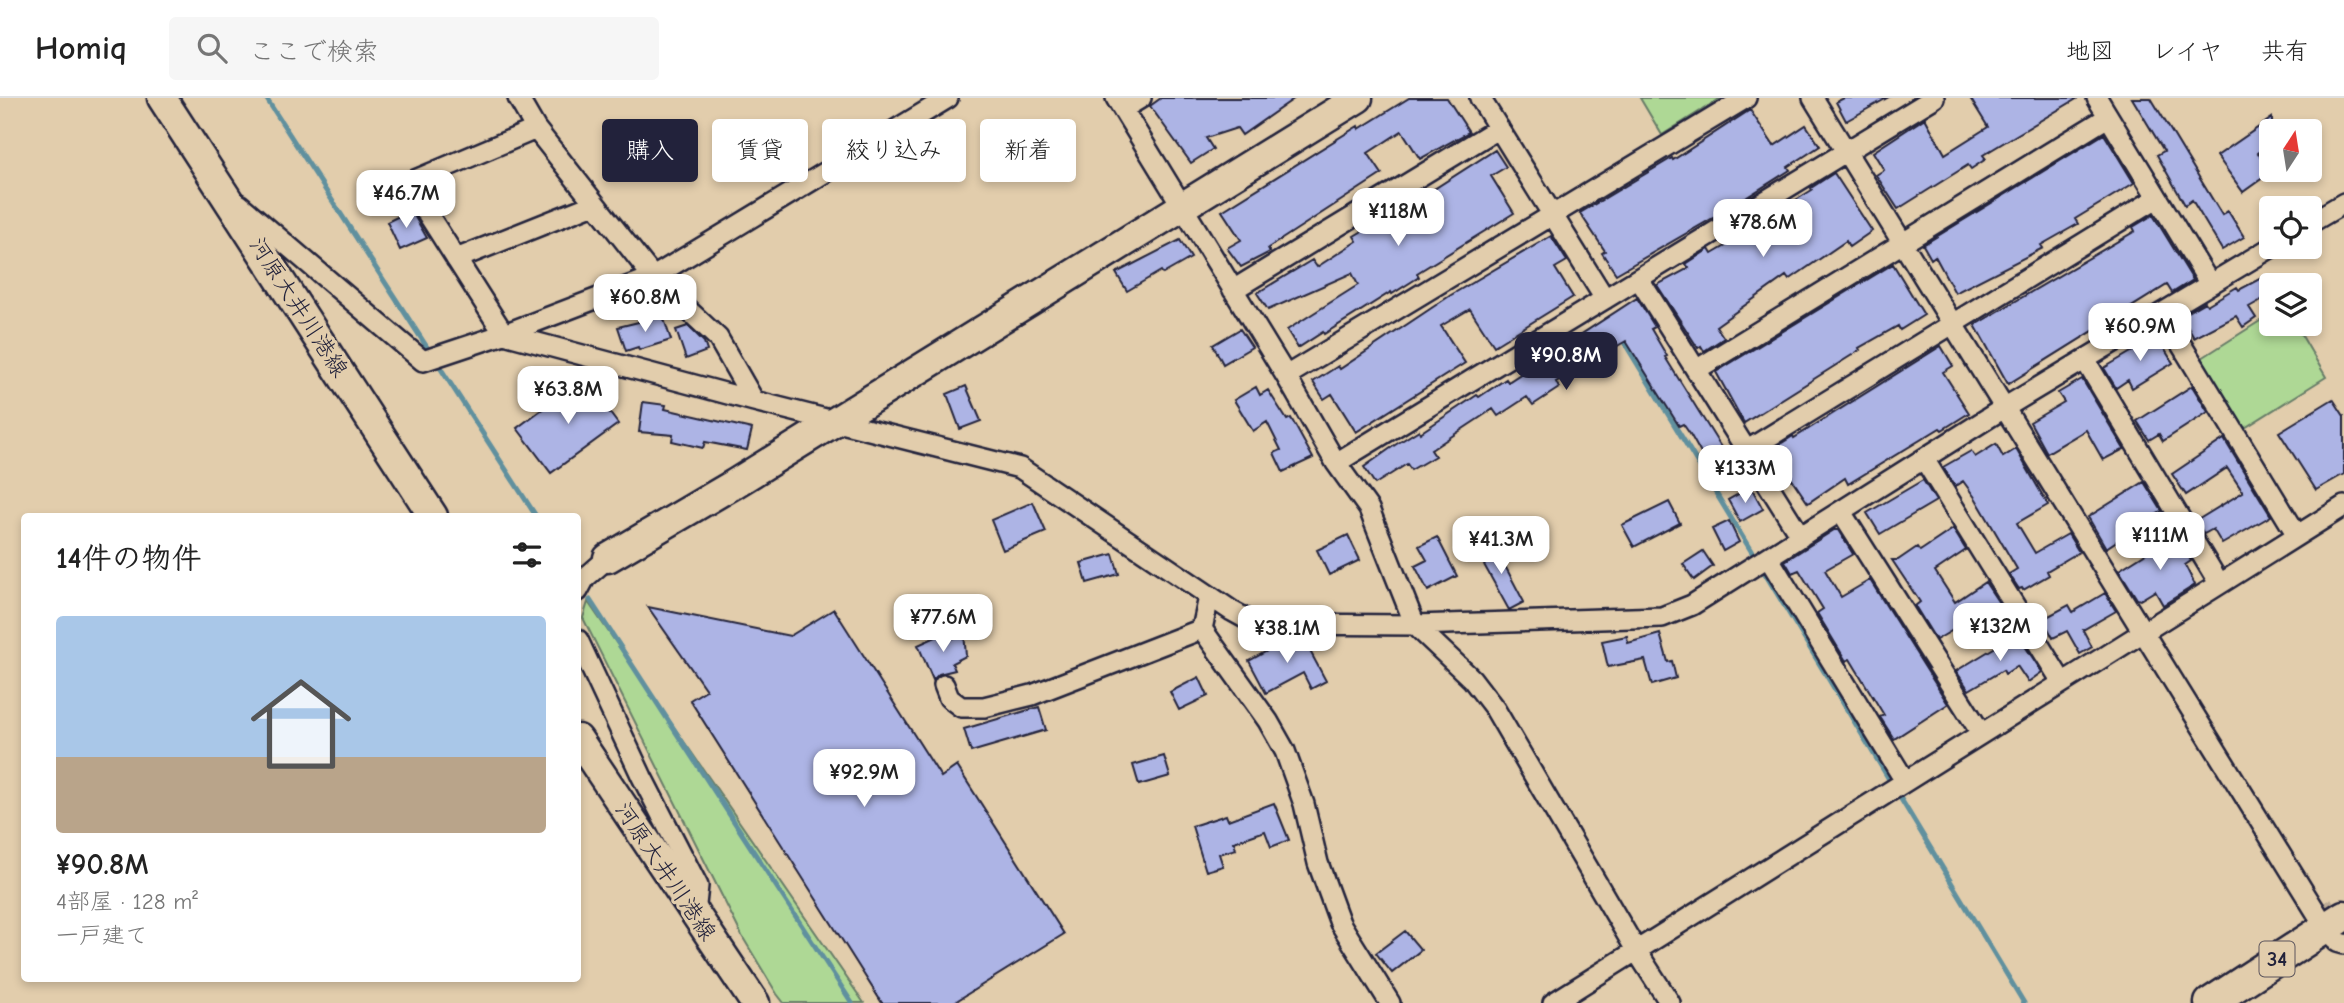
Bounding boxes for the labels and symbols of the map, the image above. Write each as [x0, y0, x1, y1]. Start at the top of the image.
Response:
north arrow [2259, 119, 2322, 182]
pin: ¥46.7M [349, 170, 463, 230]
pin: ¥118M [1349, 188, 1447, 248]
pin: ¥78.6M [1706, 200, 1820, 259]
street label: 河原大井川港線 [243, 232, 354, 382]
pin: ¥60.8M [588, 274, 702, 334]
pin: ¥60.9M [2083, 303, 2197, 363]
pin: ¥90.8M [1509, 332, 1623, 392]
pin: ¥63.8M [511, 366, 625, 426]
pin: ¥133M [1696, 446, 1794, 505]
pin: ¥111M [2111, 512, 2209, 572]
pin: ¥41.3M [1444, 517, 1558, 576]
pin: ¥77.6M [886, 594, 1000, 654]
pin: ¥132M [1951, 603, 2049, 663]
pin: ¥38.1M [1230, 606, 1344, 665]
pin: ¥92.9M [807, 750, 921, 809]
street label: 河原大井川港線 [609, 797, 722, 946]
road number: 34 [2260, 942, 2294, 976]

